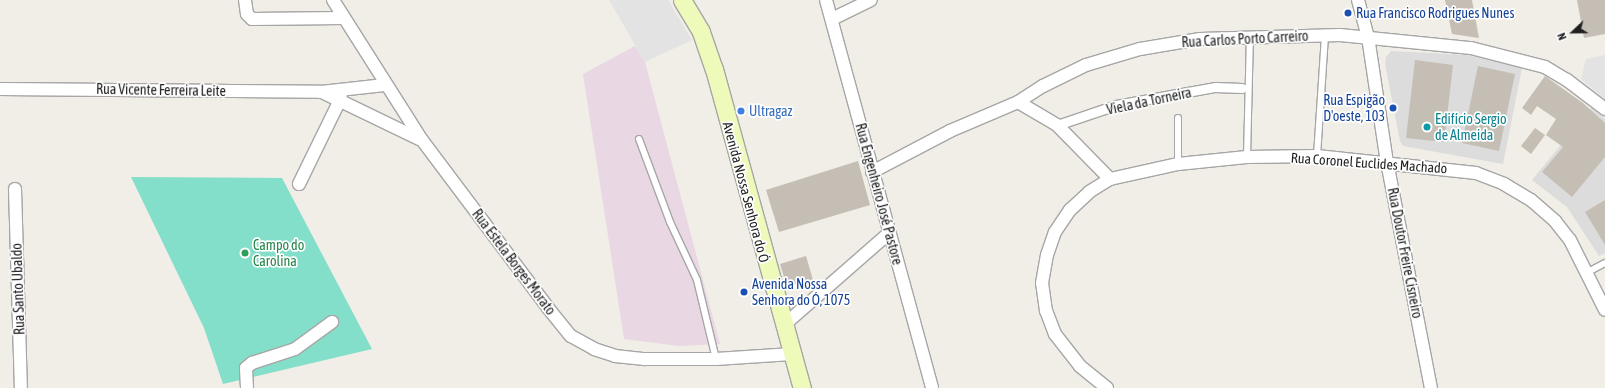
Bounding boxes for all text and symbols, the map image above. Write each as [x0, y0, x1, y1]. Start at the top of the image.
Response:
place label: Rua Francisco Rodrigues Nunes [1356, 5, 1514, 21]
marker: Rua Francisco Rodrigues Nunes [1343, 8, 1353, 18]
north arrow [1553, 12, 1593, 52]
street label: Rua Carlos Porto Carreiro [1181, 27, 1309, 51]
text: N [1555, 31, 1569, 42]
street label: Rua Vicente Ferreira Leite [96, 80, 226, 100]
street label: Viela da Torneira [1105, 84, 1193, 118]
place label: Rua Espigão D'oeste, 103 [1323, 92, 1385, 124]
place label: Ultragaz [749, 103, 793, 119]
marker: Rua Espigão D'oeste, 103 [1388, 103, 1398, 113]
marker: Ultragaz [736, 106, 746, 116]
place label: Edifício Sergio de Almeida [1435, 111, 1507, 144]
street label: Avenida Nossa Senhora do Ó [719, 120, 773, 264]
street label: Rua Engenheiro José Pastore [852, 121, 906, 267]
marker: Edifício Sergio de Almeida [1422, 122, 1432, 132]
street label: Rua Coronel Euclides Machado [1290, 149, 1448, 177]
street label: Rua Doutor Freire Cisneiro [1384, 186, 1426, 320]
street label: Rua Estela Borges Morato [469, 206, 559, 318]
place label: Campo do Carolina [253, 237, 304, 270]
street label: Rua Santo Ubaldo [8, 243, 28, 335]
marker: Campo do Carolina [240, 248, 250, 258]
place label: Avenida Nossa Senhora do Ó, 1075 [752, 276, 850, 308]
marker: Avenida Nossa Senhora do Ó, 1075 [739, 287, 749, 297]

